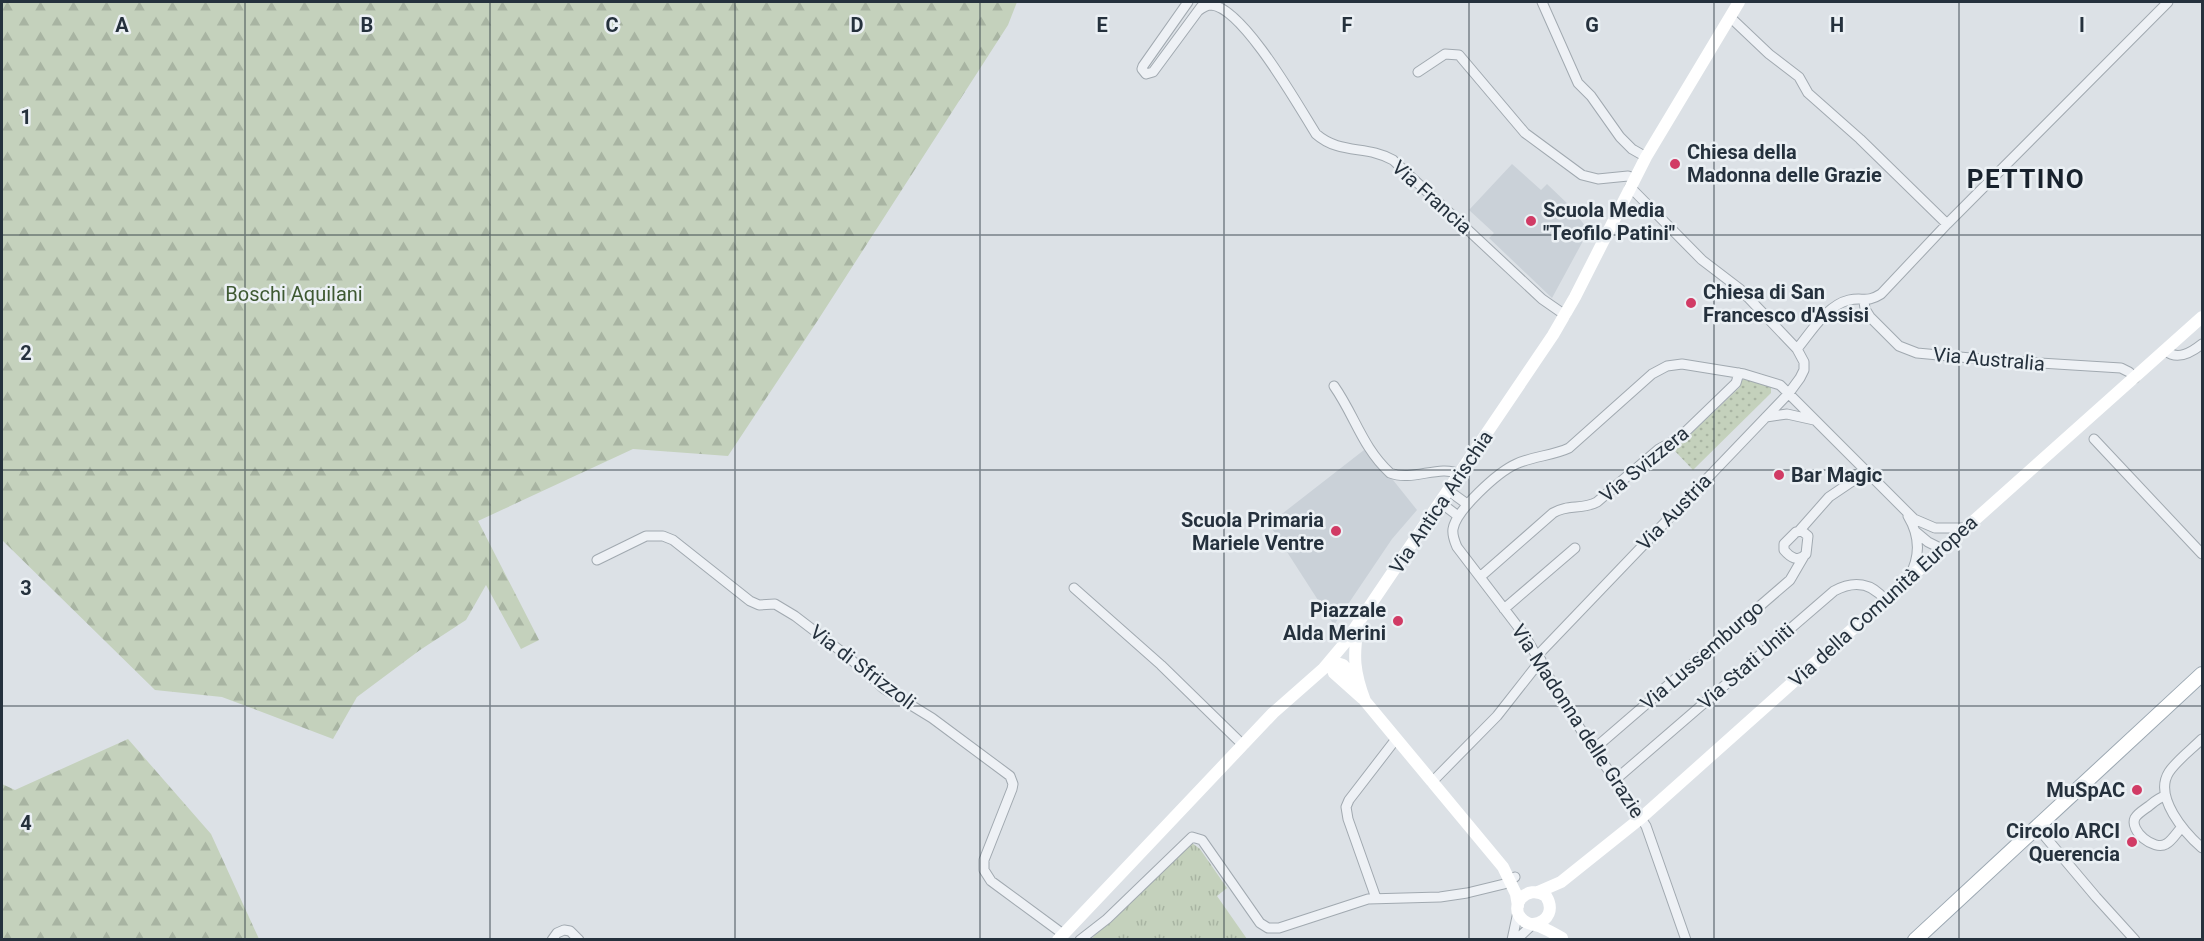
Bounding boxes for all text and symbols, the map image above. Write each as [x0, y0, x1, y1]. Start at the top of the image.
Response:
text: A [115, 13, 129, 37]
text: B [361, 13, 373, 37]
text: C [605, 13, 619, 37]
text: D [851, 13, 864, 37]
text: E [1096, 13, 1108, 37]
text: F [1342, 13, 1353, 37]
text: G [1585, 13, 1599, 37]
text: H [1830, 13, 1844, 37]
text: I [2079, 13, 2085, 37]
text: 1 [20, 105, 32, 129]
place label: Chiesa della Madonna delle Grazie [1687, 140, 1882, 187]
street label: Via Francia [1387, 155, 1477, 239]
marker: Chiesa della Madonna delle Grazie [1668, 157, 1682, 171]
district label: PETTINO [1967, 164, 2085, 194]
place label: Scuola Media "Teofilo Patini" [1543, 198, 1675, 245]
marker: Scuola Media "Teofilo Patini" [1524, 214, 1538, 228]
place label: Chiesa di San Francesco d'Assisi [1703, 280, 1869, 327]
park label: Boschi Aquilani [225, 282, 363, 306]
marker: Chiesa di San Francesco d'Assisi [1684, 296, 1698, 310]
text: 2 [20, 341, 32, 365]
street label: Via Australia [1932, 342, 2046, 376]
street label: Via Svizzera [1595, 421, 1693, 507]
street label: Via Antica Arischia [1384, 426, 1498, 578]
place label: Bar Magic [1791, 463, 1882, 487]
marker: Bar Magic [1772, 468, 1786, 482]
street label: Via Austria [1632, 469, 1716, 555]
place label: Scuola Primaria Mariele Ventre [1181, 508, 1324, 555]
street label: Via della Comunità Europea [1784, 510, 1982, 692]
marker: Scuola Primaria Mariele Ventre [1329, 524, 1343, 538]
text: 3 [20, 576, 32, 600]
street label: Via Lussemburgo [1636, 595, 1768, 715]
place label: Piazzale Alda Merini [1283, 598, 1386, 645]
marker: Piazzale Alda Merini [1391, 614, 1405, 628]
street label: Via Stati Uniti [1693, 618, 1799, 714]
street label: Via di Sfrizzoli [806, 620, 920, 714]
street label: Via Madonna delle Grazie [1506, 620, 1650, 822]
place label: MuSpAC [2046, 778, 2125, 802]
marker: MuSpAC [2130, 783, 2144, 797]
text: 4 [20, 811, 32, 835]
place label: Circolo ARCI Querencia [2006, 819, 2120, 866]
marker: Circolo ARCI Querencia [2125, 835, 2139, 849]

